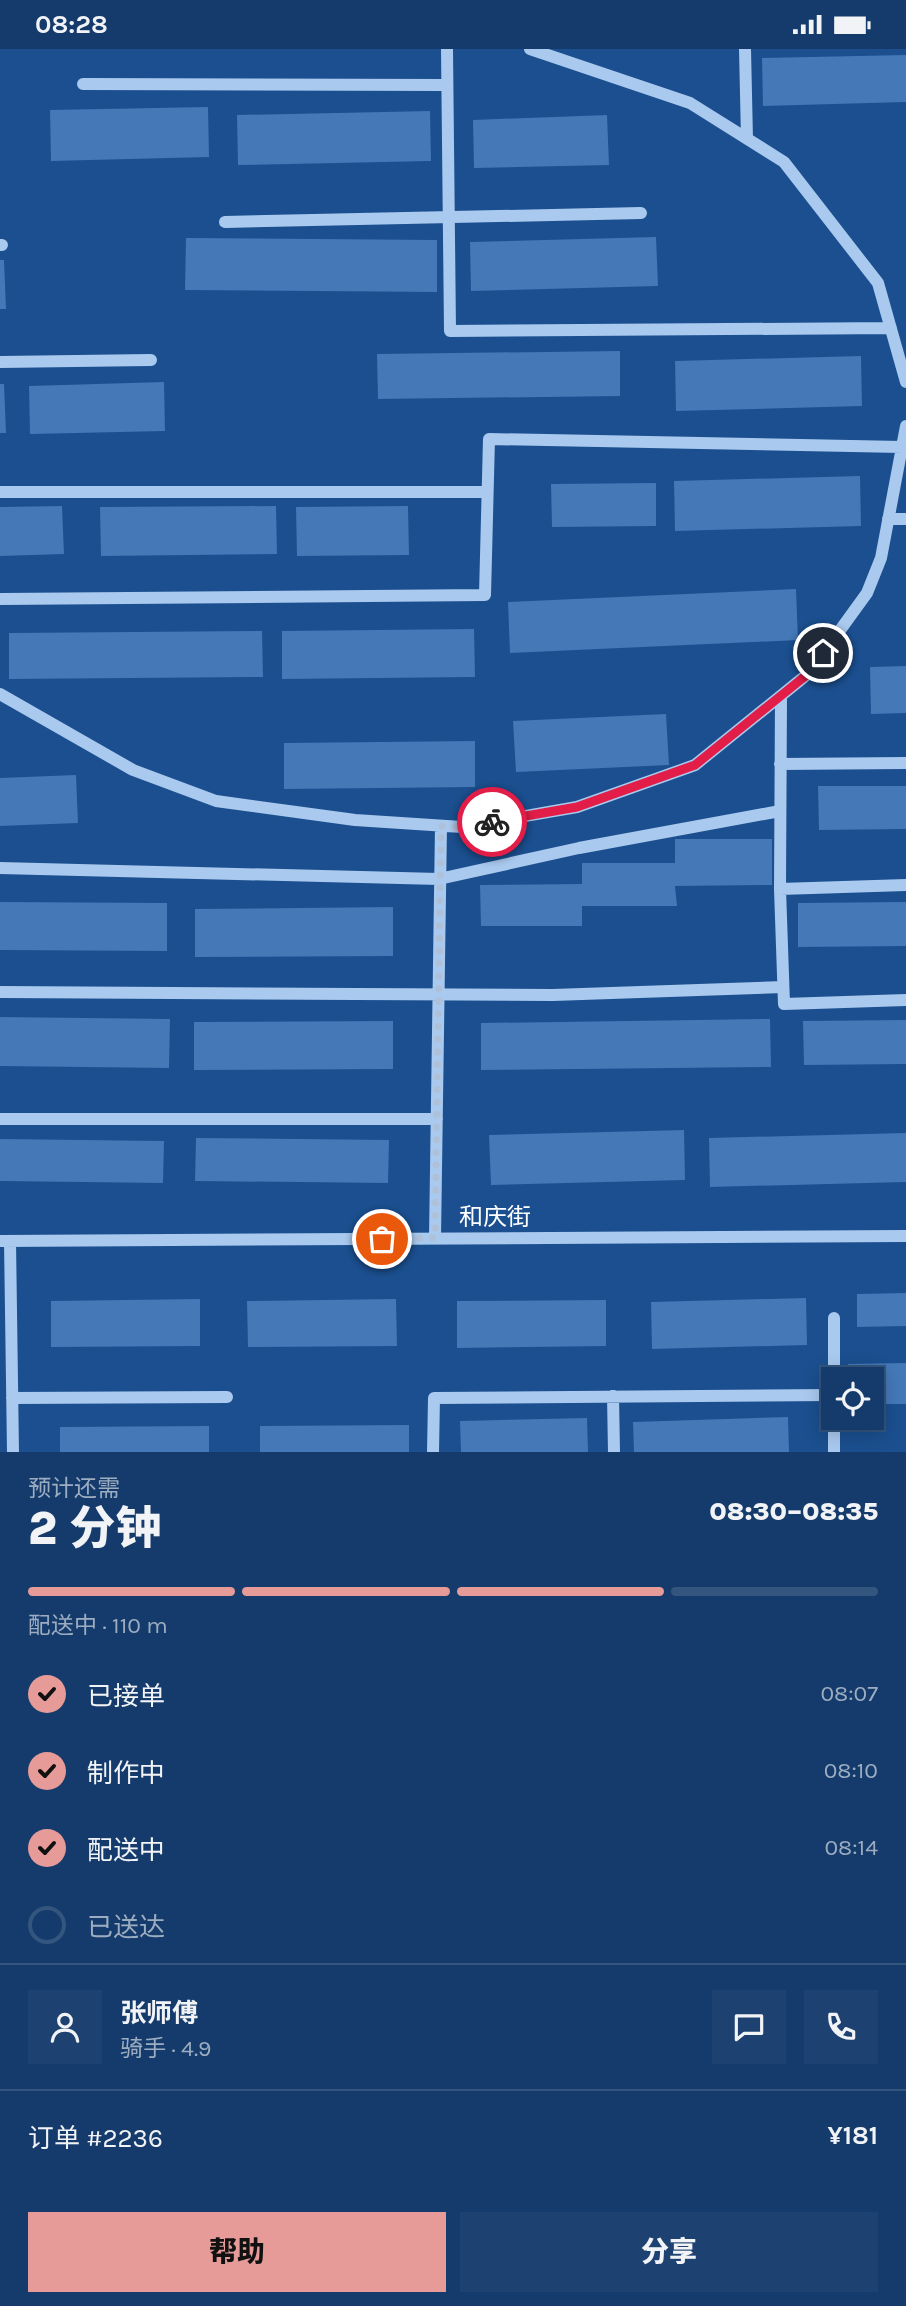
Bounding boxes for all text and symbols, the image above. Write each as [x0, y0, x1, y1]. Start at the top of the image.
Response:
text: 08:28 [35, 9, 108, 40]
pin [793, 623, 853, 683]
icon: home [804, 634, 842, 672]
courier [457, 787, 527, 857]
icon: bike [473, 803, 511, 841]
street label: 和庆街 [459, 1203, 531, 1231]
pin [352, 1209, 412, 1269]
icon: bag [363, 1220, 401, 1258]
map controls [821, 1367, 884, 1430]
button: locate [821, 1367, 884, 1430]
text: 预计还需 [28, 1475, 120, 1502]
text: 08:30–08:35 [709, 1496, 878, 1527]
text: 2 分钟 [28, 1502, 161, 1556]
text: 配送中 · 110 m [28, 1612, 168, 1639]
icon: check [28, 1675, 66, 1713]
text: 08:07 [820, 1680, 878, 1707]
text: 已接单 [87, 1681, 165, 1712]
icon: check [28, 1752, 66, 1790]
text: 08:10 [824, 1757, 878, 1784]
text: 制作中 [87, 1758, 165, 1789]
icon: check [28, 1829, 66, 1867]
text: 08:14 [824, 1834, 878, 1861]
text: 配送中 [87, 1835, 165, 1866]
text: 已送达 [87, 1912, 165, 1943]
button: person [28, 1990, 102, 2064]
button: chat [712, 1990, 786, 2064]
button: phone [804, 1990, 878, 2064]
text: 张师傅 [120, 1998, 198, 2029]
text: 骑手 · 4.9 [120, 2035, 211, 2062]
text: ¥181 [827, 2120, 878, 2151]
text: 订单 #2236 [28, 2123, 163, 2154]
button: 帮助 [28, 2212, 446, 2292]
button: 分享 [460, 2212, 878, 2292]

